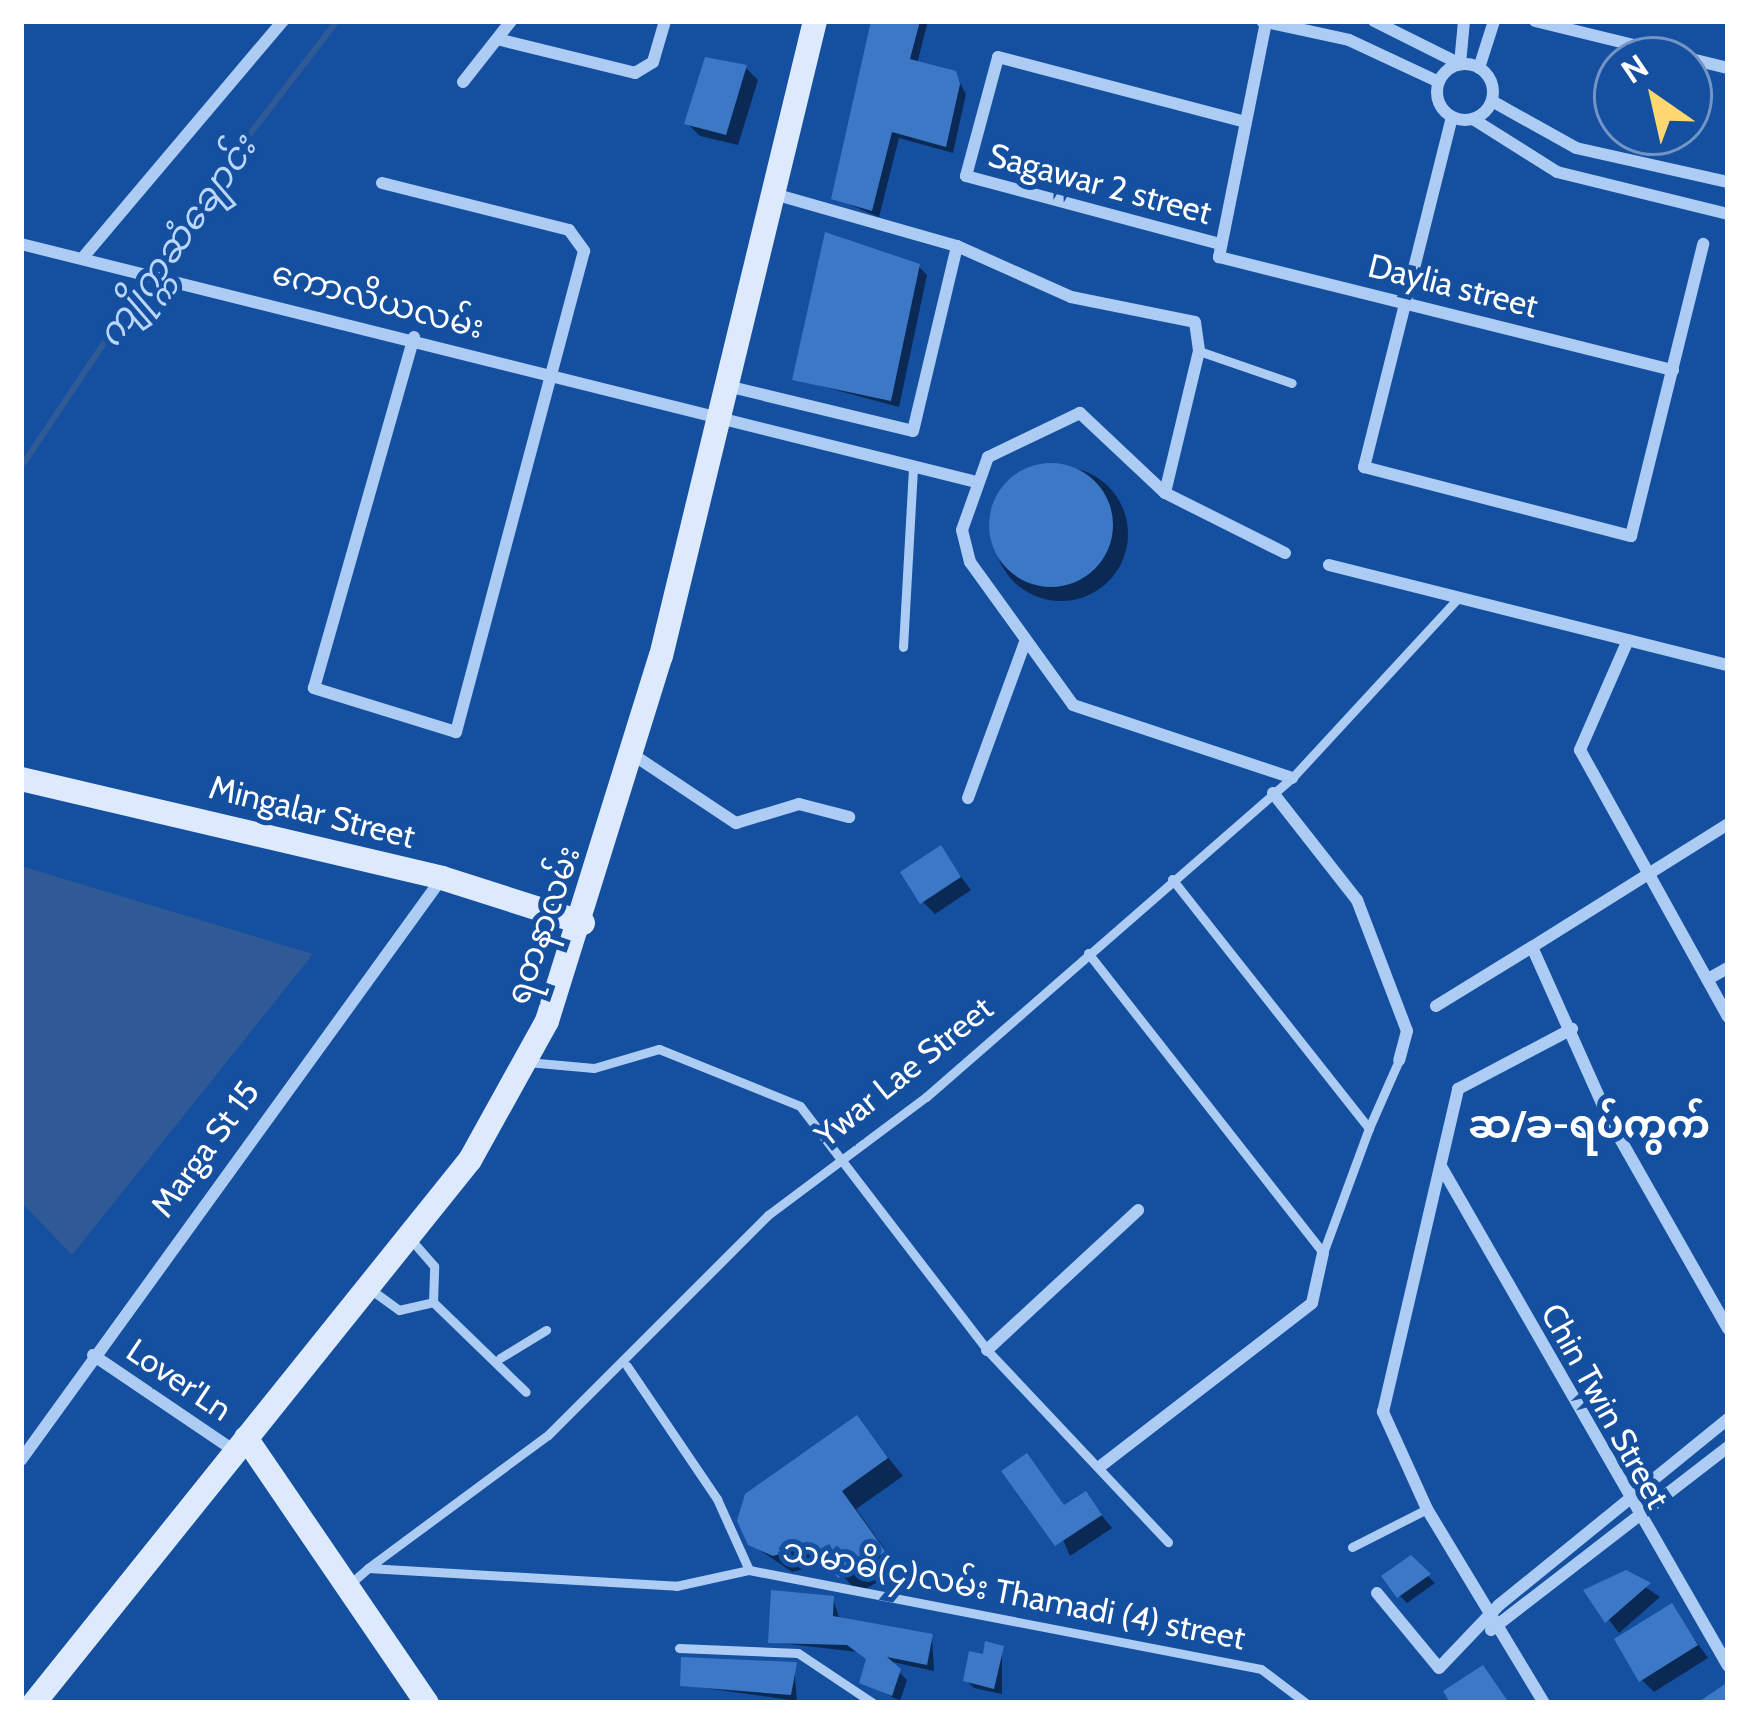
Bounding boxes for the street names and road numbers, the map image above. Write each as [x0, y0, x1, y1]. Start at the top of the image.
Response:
street label: Sagawar 2 street [984, 135, 1216, 233]
street label: Daylia street [1364, 246, 1542, 326]
street label: ကောလိယလမ်း [268, 253, 488, 347]
street label: Mingalar Street [205, 767, 419, 857]
street label: ရတနာလမ်း [497, 841, 589, 1009]
street label: Ywar Lae Street [807, 989, 1001, 1155]
street label: Marga St 15 [142, 1073, 268, 1225]
street label: Chin Twin Street [1532, 1297, 1678, 1515]
street label: Lover'Ln [119, 1331, 239, 1429]
street label: သမာဓိ(၄)လမ်း Thamadi (4) street [779, 1530, 1249, 1658]

